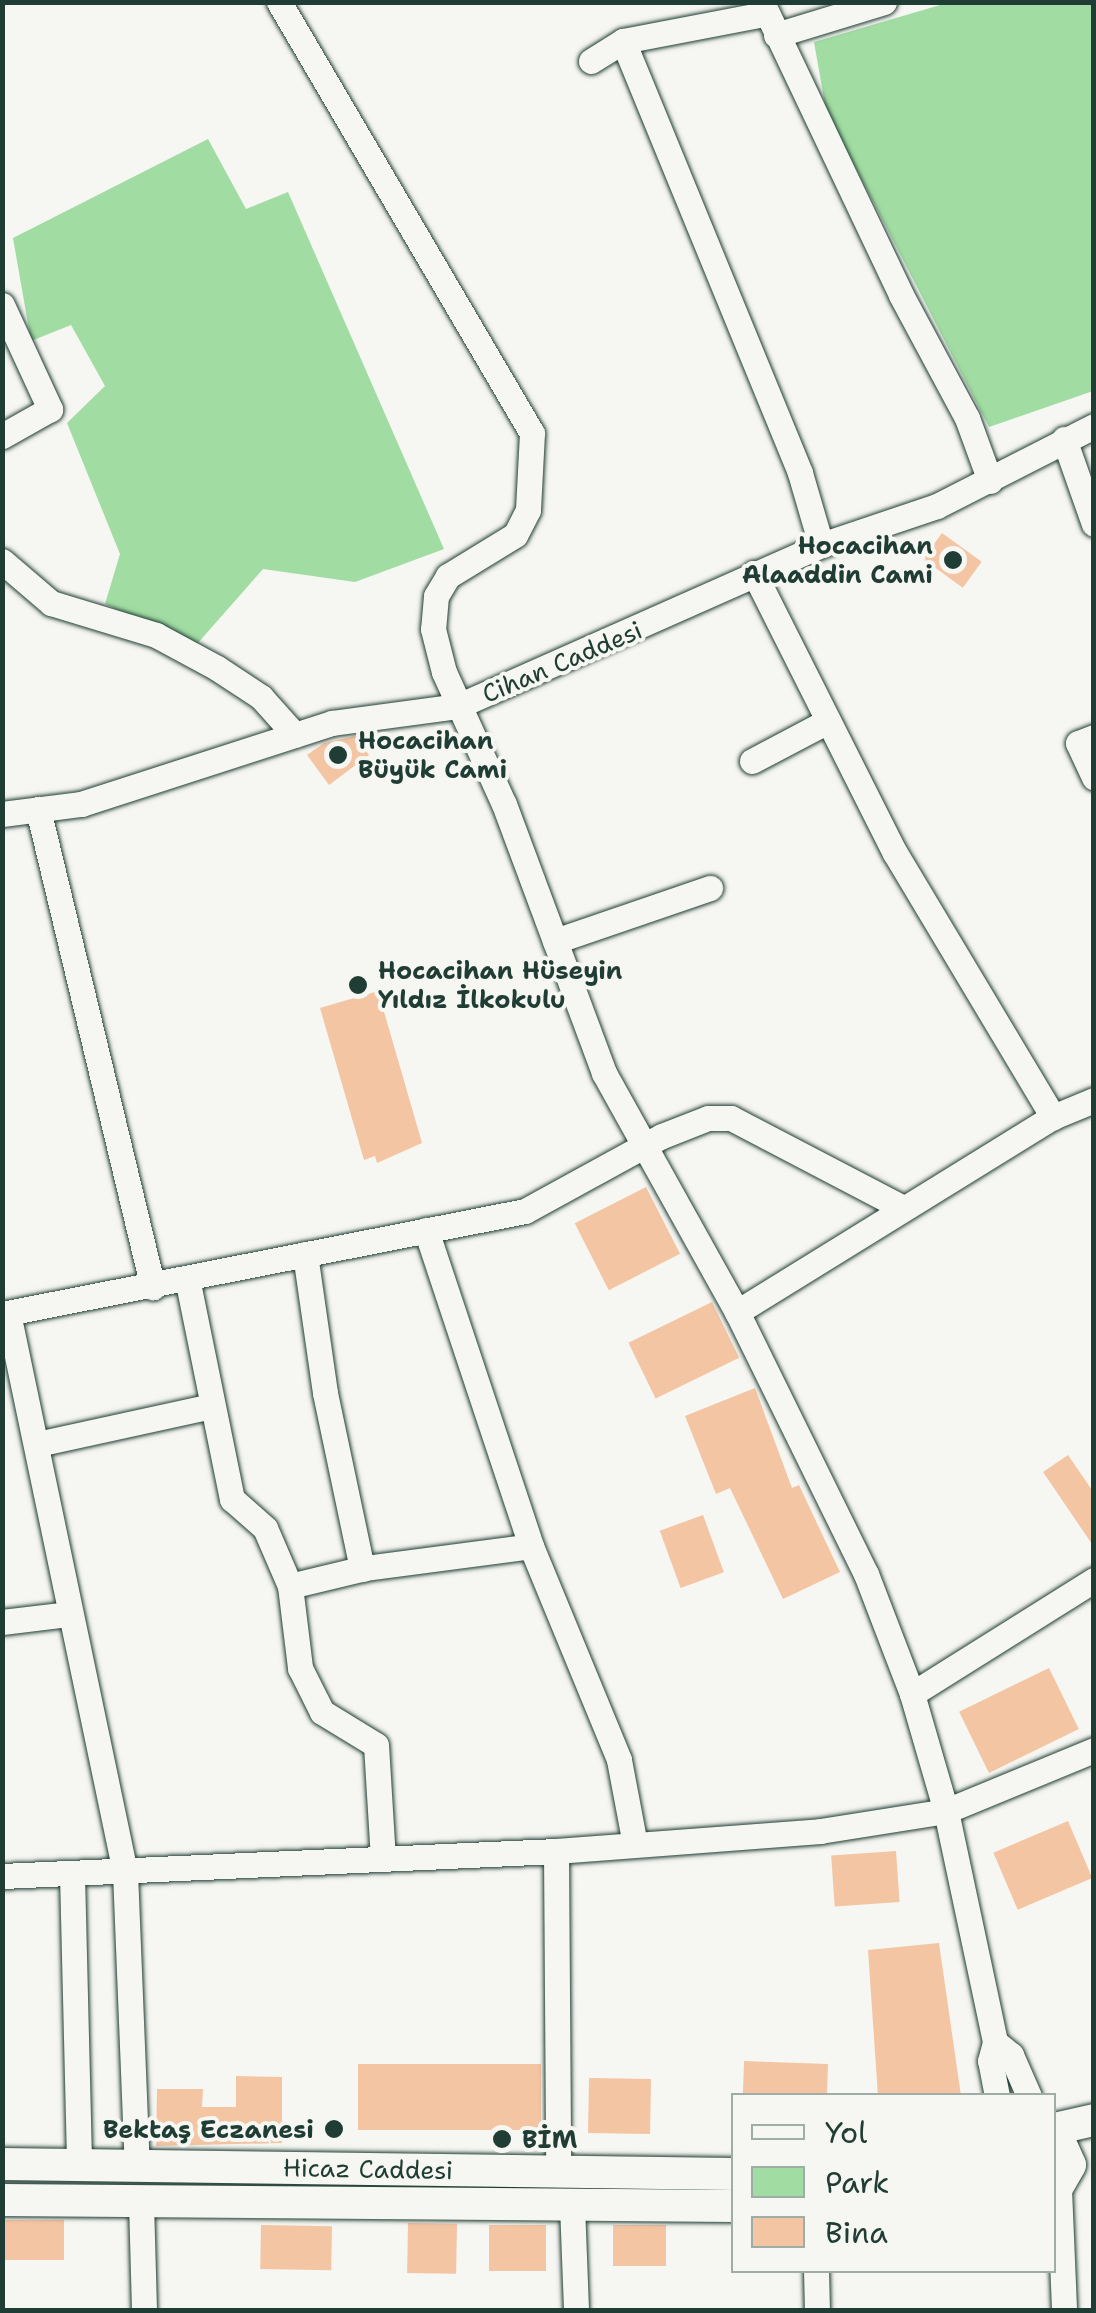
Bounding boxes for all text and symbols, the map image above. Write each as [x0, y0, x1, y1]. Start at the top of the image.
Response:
place label: Hocacihan Alaaddin Cami [742, 531, 933, 590]
marker: Hocacihan Alaaddin Cami [942, 549, 964, 571]
street label: Cihan Caddesi [477, 615, 647, 709]
place label: Hocacihan Büyük Cami [358, 726, 507, 785]
marker: Hocacihan Büyük Cami [327, 744, 349, 766]
place label: Hocacihan Hüseyin Yıldız İlkokulu [378, 956, 622, 1015]
marker: Hocacihan Hüseyin Yıldız İlkokulu [347, 974, 369, 996]
legend [731, 2093, 1056, 2273]
text: Yol [825, 2112, 867, 2153]
place label: Bektaş Eczanesi [103, 2114, 314, 2144]
marker: Bektaş Eczanesi [323, 2118, 345, 2140]
place label: BİM [522, 2124, 577, 2154]
marker: BİM [491, 2128, 513, 2150]
street label: Hicaz Caddesi [283, 2153, 453, 2185]
text: Park [825, 2162, 889, 2203]
text: Bina [825, 2212, 888, 2253]

